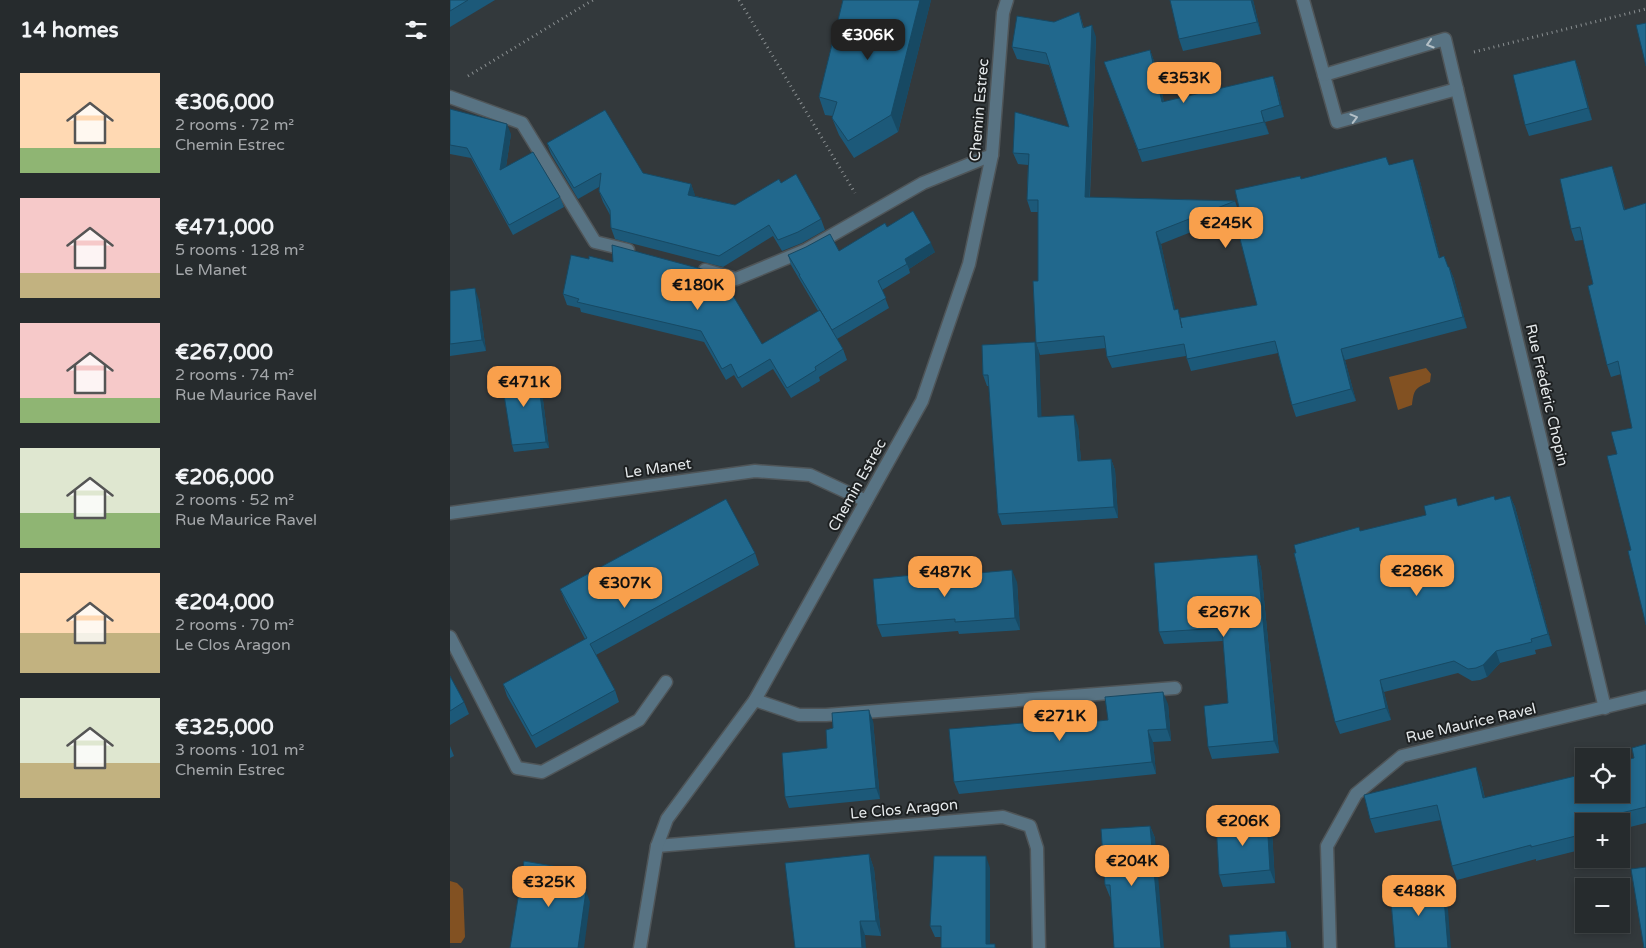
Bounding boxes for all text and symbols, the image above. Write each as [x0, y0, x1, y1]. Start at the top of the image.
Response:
icon: filters [402, 16, 430, 44]
text: 14 homes [20, 18, 119, 43]
pin: €306K [833, 18, 903, 61]
text: €306K [842, 25, 894, 45]
one-way arrow [1427, 38, 1435, 48]
street label: Chemin Estrec [966, 58, 992, 162]
pin: €353K [1149, 62, 1219, 104]
text: €353K [1158, 68, 1210, 88]
text: €306,000 [175, 90, 274, 115]
icon: home [60, 93, 120, 153]
one-way arrow [1349, 113, 1357, 123]
text: 2 rooms · 72 m² [175, 115, 294, 135]
text: Chemin Estrec [175, 135, 285, 155]
pin: €245K [1191, 206, 1261, 249]
text: €245K [1200, 213, 1252, 233]
text: €471,000 [175, 215, 274, 240]
icon: home [60, 218, 120, 278]
text: 5 rooms · 128 m² [175, 240, 304, 260]
text: Le Manet [175, 260, 247, 280]
pin: €180K [663, 268, 733, 311]
text: €180K [672, 275, 724, 295]
street label: Rue Frédéric Chopin [1522, 322, 1572, 468]
text: €267,000 [175, 340, 273, 365]
icon: home [60, 343, 120, 403]
text: 2 rooms · 74 m² [175, 365, 294, 385]
pin: €471K [489, 366, 559, 408]
text: €471K [498, 372, 550, 392]
text: Rue Maurice Ravel [175, 385, 317, 405]
street label: Chemin Estrec [824, 436, 890, 534]
street label: Le Manet [623, 454, 693, 482]
text: €206,000 [175, 465, 274, 490]
icon: home [60, 468, 120, 528]
text: 2 rooms · 52 m² [175, 490, 294, 510]
text: Rue Maurice Ravel [175, 510, 317, 530]
pin: €286K [1382, 554, 1452, 597]
pin: €487K [910, 556, 980, 598]
text: €286K [1391, 561, 1443, 581]
text: €487K [919, 562, 971, 582]
pin: €307K [590, 566, 660, 609]
text: €307K [599, 573, 651, 593]
text: €204,000 [175, 590, 274, 615]
icon: home [60, 593, 120, 653]
pin: €267K [1189, 596, 1259, 638]
text: €267K [1198, 602, 1250, 622]
text: 2 rooms · 70 m² [175, 615, 294, 635]
text: Le Clos Aragon [175, 635, 291, 655]
street label: Rue Maurice Ravel [1404, 699, 1538, 747]
pin: €271K [1025, 700, 1095, 742]
text: €271K [1034, 706, 1086, 726]
text: €325,000 [175, 715, 274, 740]
icon: home [60, 718, 120, 778]
text: 3 rooms · 101 m² [175, 740, 304, 760]
map controls [1575, 748, 1630, 933]
button: locate [1575, 748, 1630, 803]
text: Chemin Estrec [175, 760, 285, 780]
street label: Le Clos Aragon [849, 795, 959, 823]
pin: €206K [1208, 804, 1278, 847]
text: €206K [1217, 811, 1269, 831]
button: + [1575, 813, 1630, 868]
pin: €204K [1097, 844, 1167, 887]
text: €204K [1106, 851, 1158, 871]
pin: €325K [514, 866, 584, 908]
text: €325K [523, 872, 575, 892]
pin: €488K [1384, 874, 1454, 917]
button: − [1575, 878, 1630, 933]
text: €488K [1393, 881, 1445, 901]

